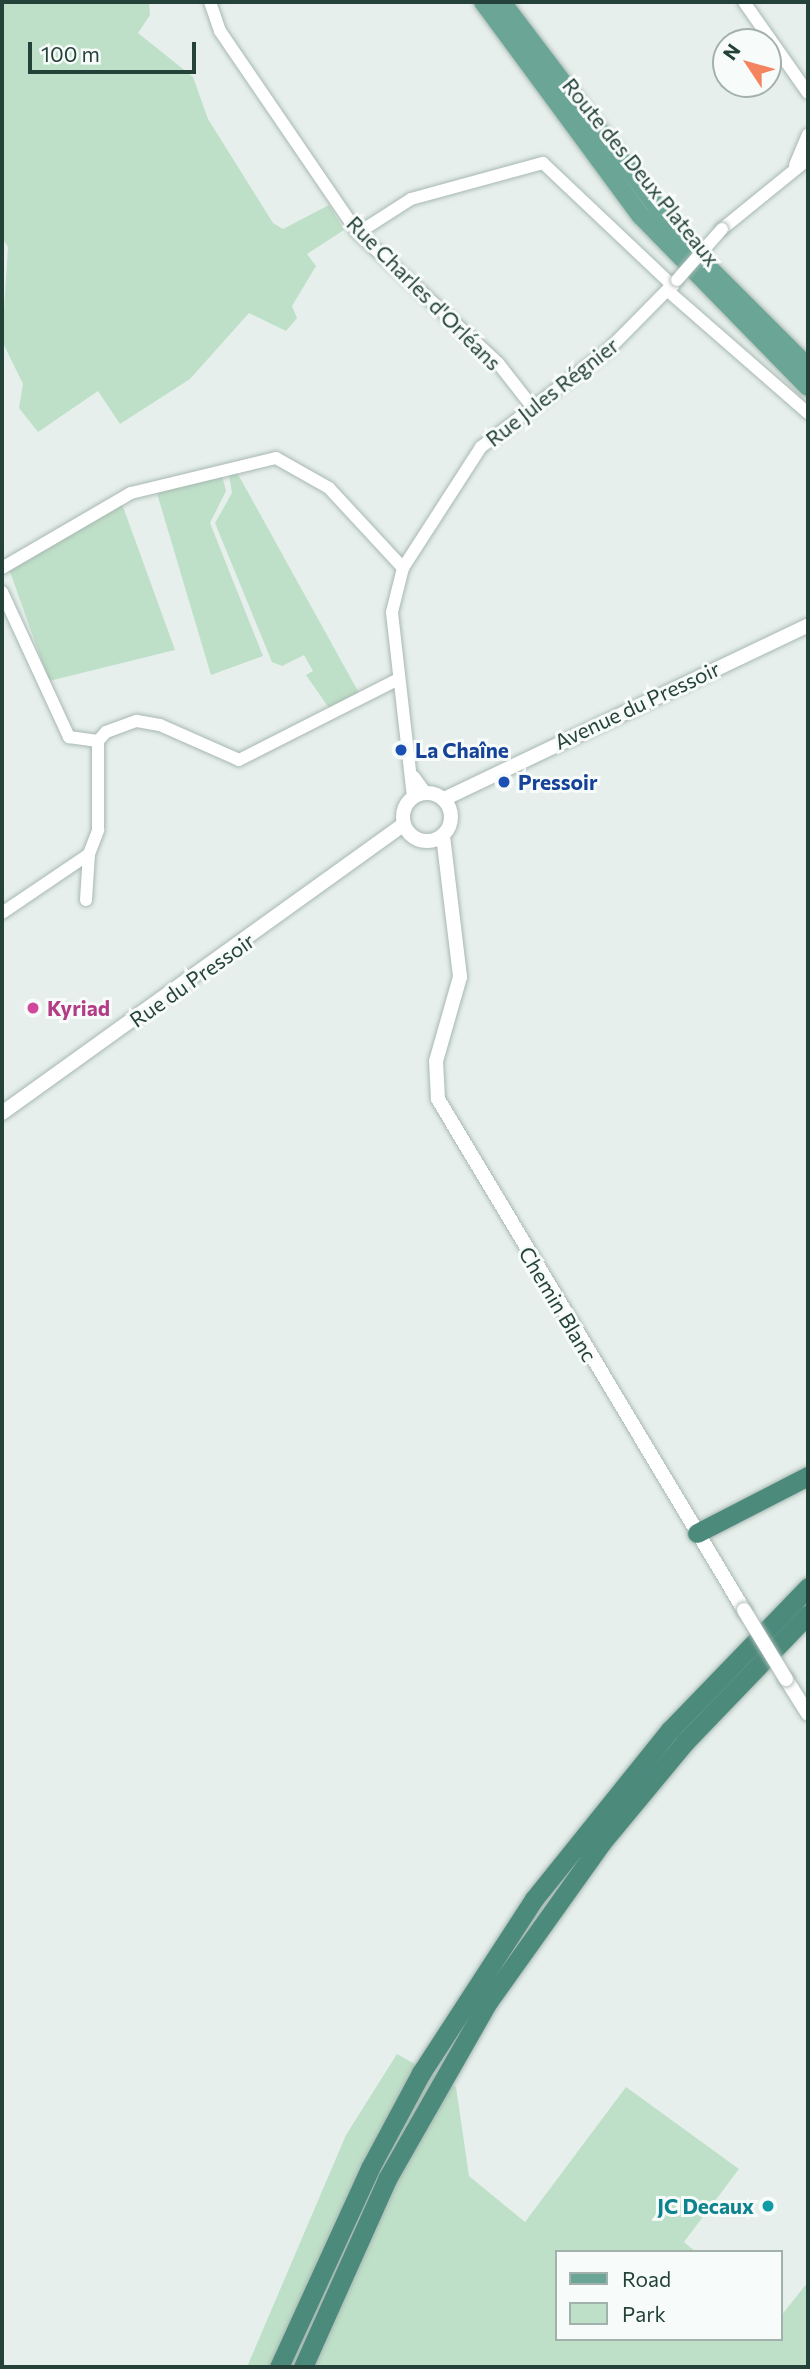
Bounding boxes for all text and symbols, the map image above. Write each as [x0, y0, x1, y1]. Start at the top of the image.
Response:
scale bar [32, 28, 200, 72]
north arrow [712, 28, 782, 98]
text: N [718, 39, 745, 64]
text: 100 m [41, 41, 100, 66]
street label: Route des Deux Plateaux [557, 73, 725, 271]
street label: Rue Charles d'Orléans [342, 211, 506, 375]
street label: Rue Jules Régnier [481, 332, 623, 452]
street label: Avenue du Pressoir [550, 656, 724, 754]
place label: La Chaîne [415, 737, 509, 763]
marker: La Chaîne [393, 742, 409, 758]
place label: Pressoir [518, 769, 598, 795]
marker: Pressoir [496, 774, 512, 790]
street label: Rue du Pressoir [125, 928, 259, 1032]
place label: Kyriad [47, 995, 110, 1021]
marker: Kyriad [25, 1000, 41, 1016]
street label: Chemin Blanc [514, 1242, 602, 1366]
place label: JC Decaux [657, 2193, 754, 2219]
marker: JC Decaux [760, 2198, 776, 2214]
legend [554, 2250, 782, 2341]
text: Road [622, 2266, 671, 2291]
text: Park [622, 2301, 666, 2326]

